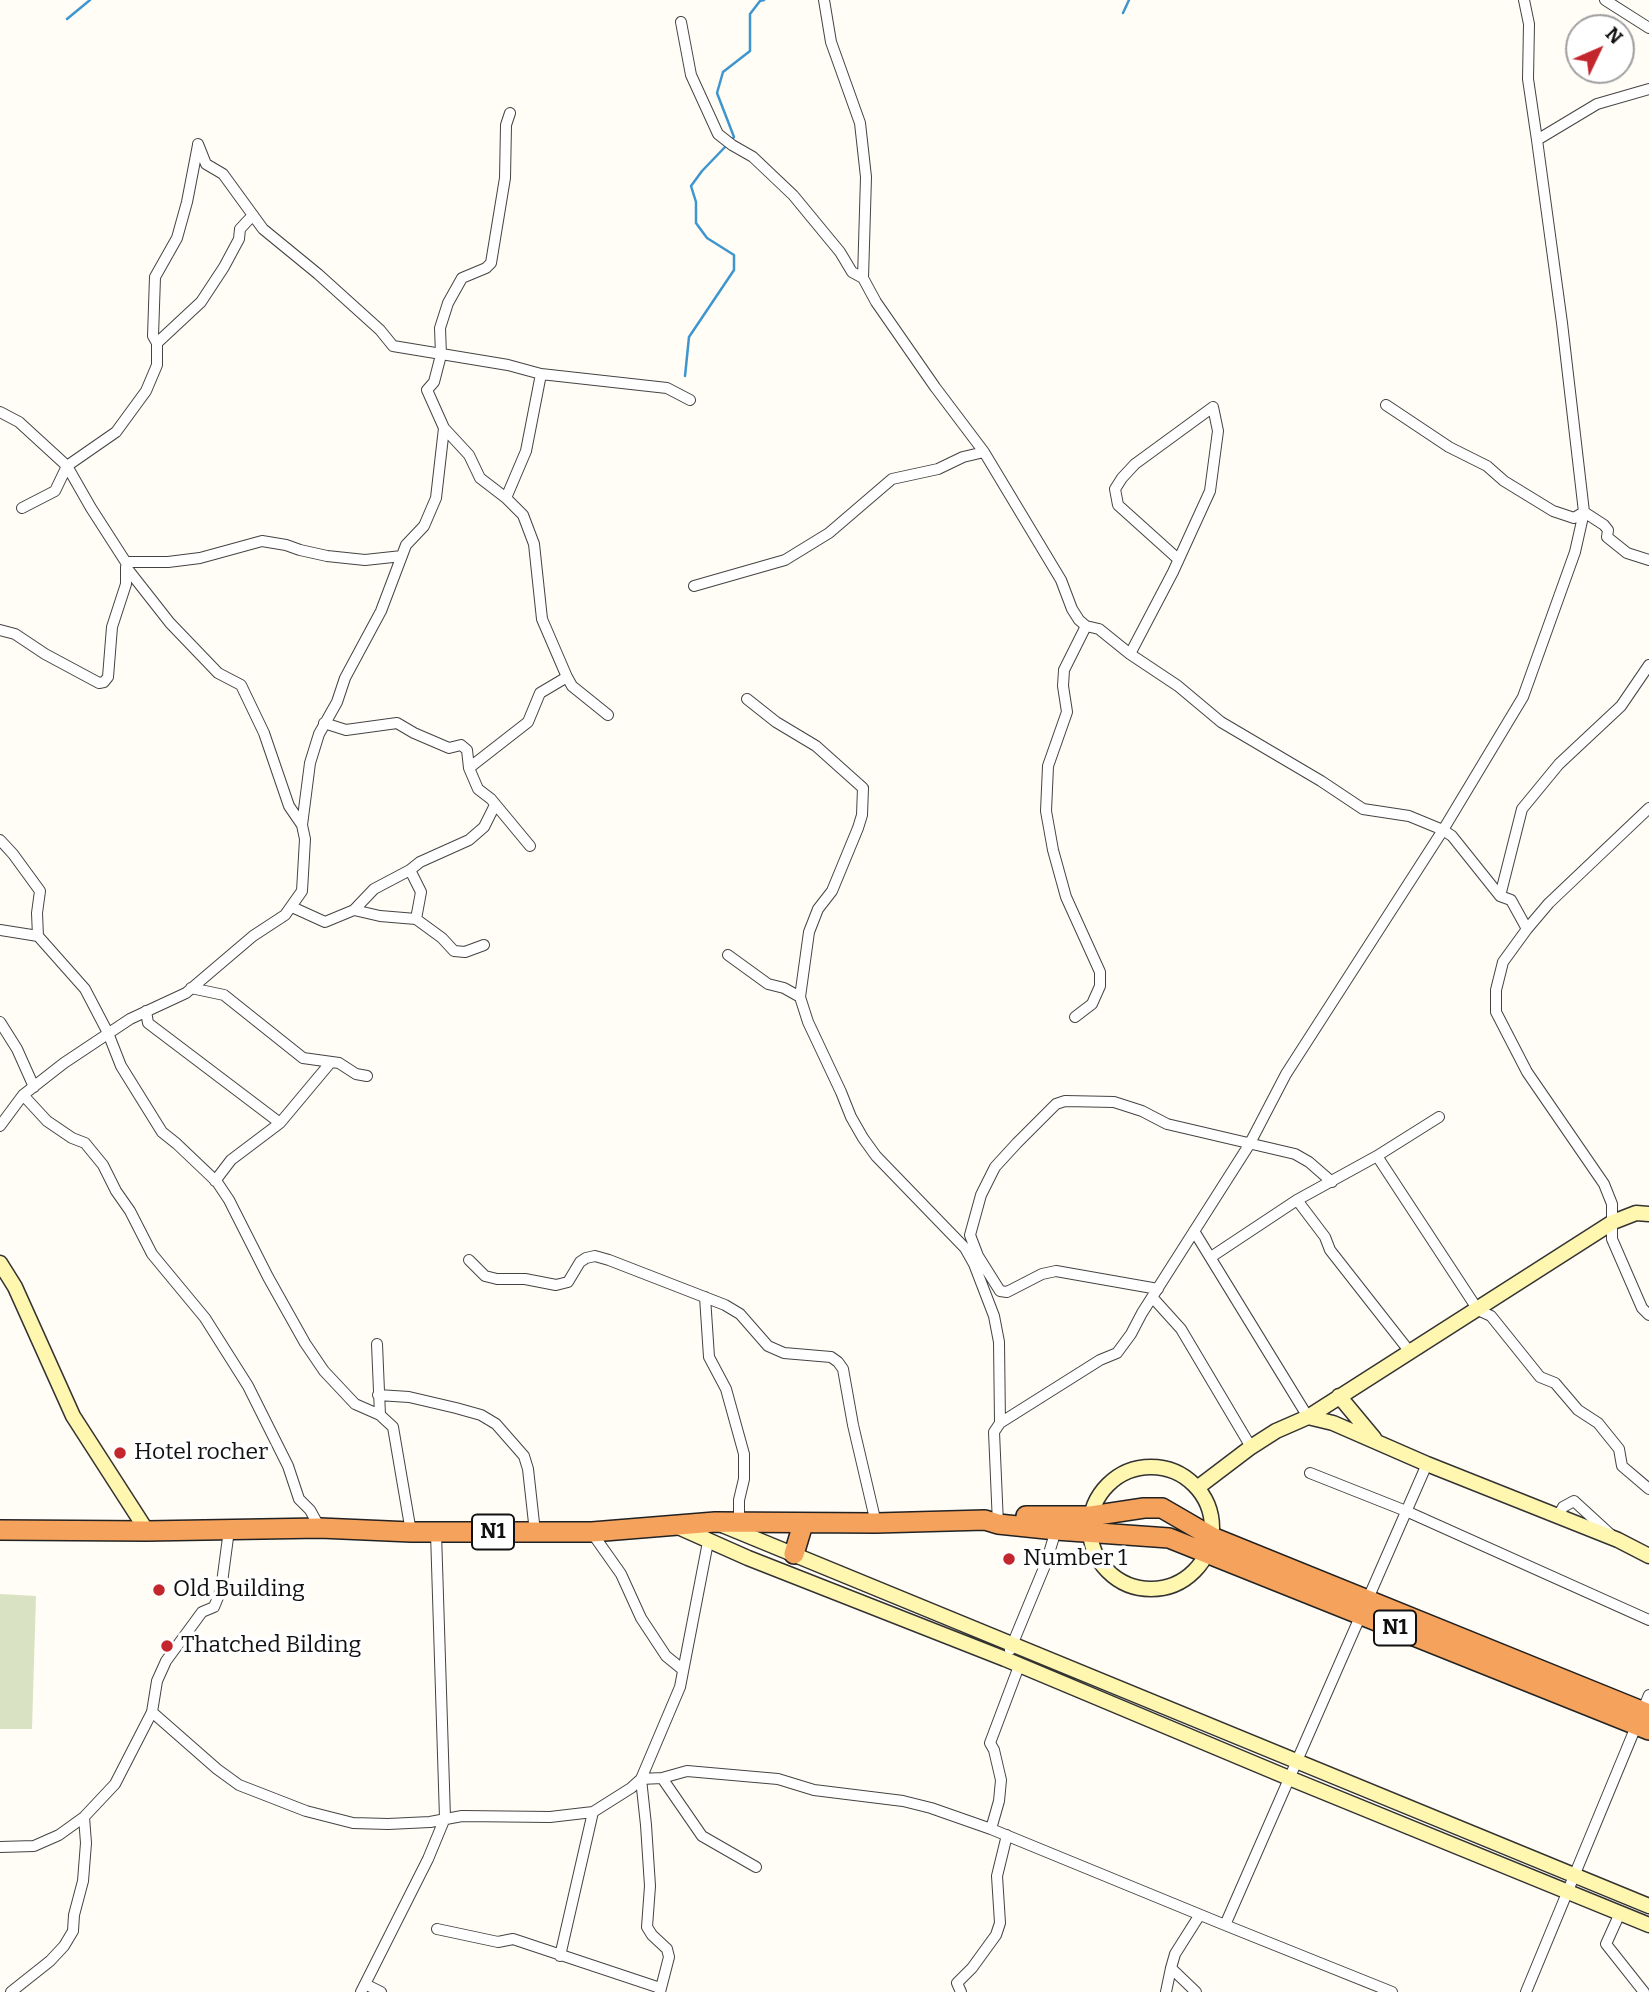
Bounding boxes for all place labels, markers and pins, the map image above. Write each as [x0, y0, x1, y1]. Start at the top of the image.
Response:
place label: Hotel rocher [134, 1439, 268, 1467]
marker: Hotel rocher [112, 1445, 128, 1461]
place label: Number 1 [1023, 1545, 1127, 1573]
marker: Number 1 [1001, 1551, 1017, 1567]
place label: Old Building [173, 1576, 305, 1604]
marker: Old Building [151, 1582, 167, 1598]
place label: Thatched Bilding [181, 1632, 361, 1660]
marker: Thatched Bilding [159, 1638, 175, 1654]

